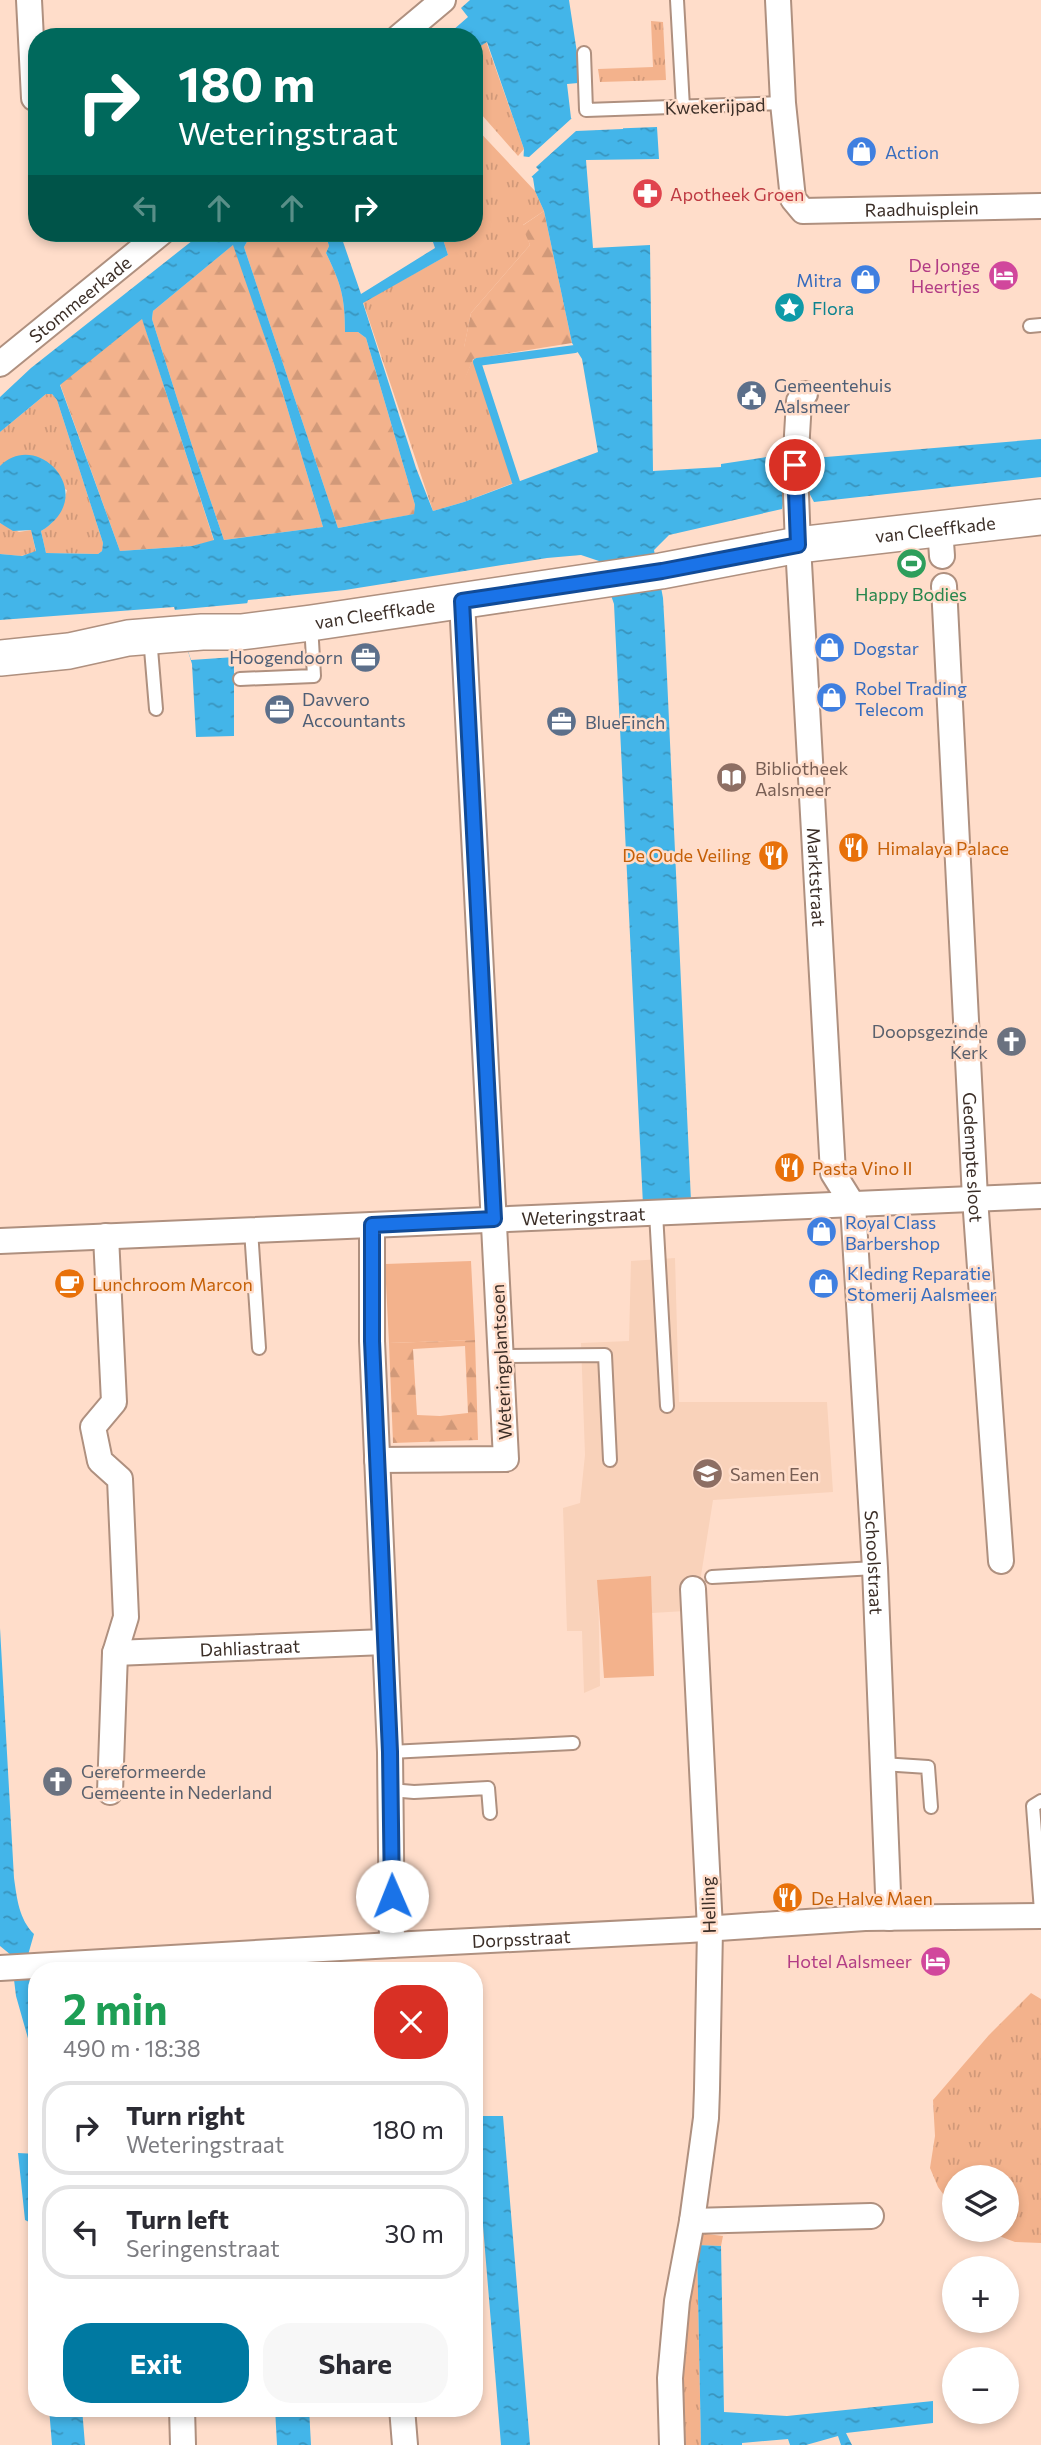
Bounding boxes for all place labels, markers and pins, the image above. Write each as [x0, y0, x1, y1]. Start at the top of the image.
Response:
shop icon: Action [845, 135, 879, 169]
place label: Action [885, 141, 939, 163]
pharmacy icon: Apotheek Groen [630, 177, 664, 211]
place label: Apotheek Groen [670, 183, 804, 205]
place label: De Jonge Heertjes [908, 254, 980, 297]
hotel icon: De Jonge Heertjes [986, 258, 1020, 292]
shop icon: Mitra [848, 263, 882, 297]
place label: Mitra [796, 269, 842, 291]
place icon: Flora [772, 291, 806, 325]
place label: Flora [812, 297, 854, 319]
place label: Gemeentehuis Aalsmeer [774, 374, 892, 417]
public building icon: Gemeentehuis Aalsmeer [734, 378, 768, 412]
pin [765, 435, 825, 495]
sports icon: Happy Bodies [894, 546, 928, 580]
place label: Happy Bodies [855, 583, 967, 605]
shop icon: Dogstar [813, 631, 847, 665]
place label: Dogstar [853, 637, 919, 659]
office icon: Hoogendoorn [349, 640, 383, 674]
place label: Hoogendoorn [229, 646, 343, 668]
place label: Robel Trading Telecom [855, 677, 967, 720]
shop icon: Robel Trading Telecom [815, 681, 849, 715]
place label: Davvero Accountants [302, 688, 406, 731]
office icon: Davvero Accountants [262, 692, 296, 726]
office icon: BlueFinch [545, 705, 579, 739]
place label: BlueFinch [585, 711, 665, 733]
place label: Bibliotheek Aalsmeer [755, 757, 848, 800]
library icon: Bibliotheek Aalsmeer [715, 761, 749, 795]
restaurant icon: Himalaya Palace [837, 831, 871, 865]
place label: Himalaya Palace [877, 837, 1009, 859]
restaurant icon: De Oude Veiling [757, 838, 791, 872]
place label: De Oude Veiling [622, 844, 751, 866]
place label: Doopsgezinde Kerk [872, 1020, 988, 1063]
church icon: Doopsgezinde Kerk [994, 1024, 1028, 1058]
restaurant icon: Pasta Vino II [772, 1151, 806, 1185]
place label: Pasta Vino II [812, 1157, 913, 1179]
place label: Royal Class Barbershop [845, 1211, 940, 1254]
shop icon: Royal Class Barbershop [805, 1215, 839, 1249]
place label: Kleding Reparatie Stomerij Aalsmeer [847, 1262, 997, 1305]
shop icon: Kleding Reparatie Stomerij Aalsmeer [807, 1266, 841, 1300]
cafe icon: Lunchroom Marcon [52, 1267, 86, 1301]
place label: Lunchroom Marcon [92, 1273, 253, 1295]
school or university icon: Samen Een [690, 1457, 724, 1491]
place label: Samen Een [730, 1463, 819, 1485]
place label: Gereformeerde Gemeente in Nederland [81, 1760, 272, 1803]
church icon: Gereformeerde Gemeente in Nederland [41, 1764, 75, 1798]
restaurant icon: De Halve Maen [771, 1881, 805, 1915]
place label: De Halve Maen [811, 1887, 933, 1909]
hotel icon: Hotel Aalsmeer [918, 1944, 952, 1978]
place label: Hotel Aalsmeer [787, 1950, 912, 1972]

